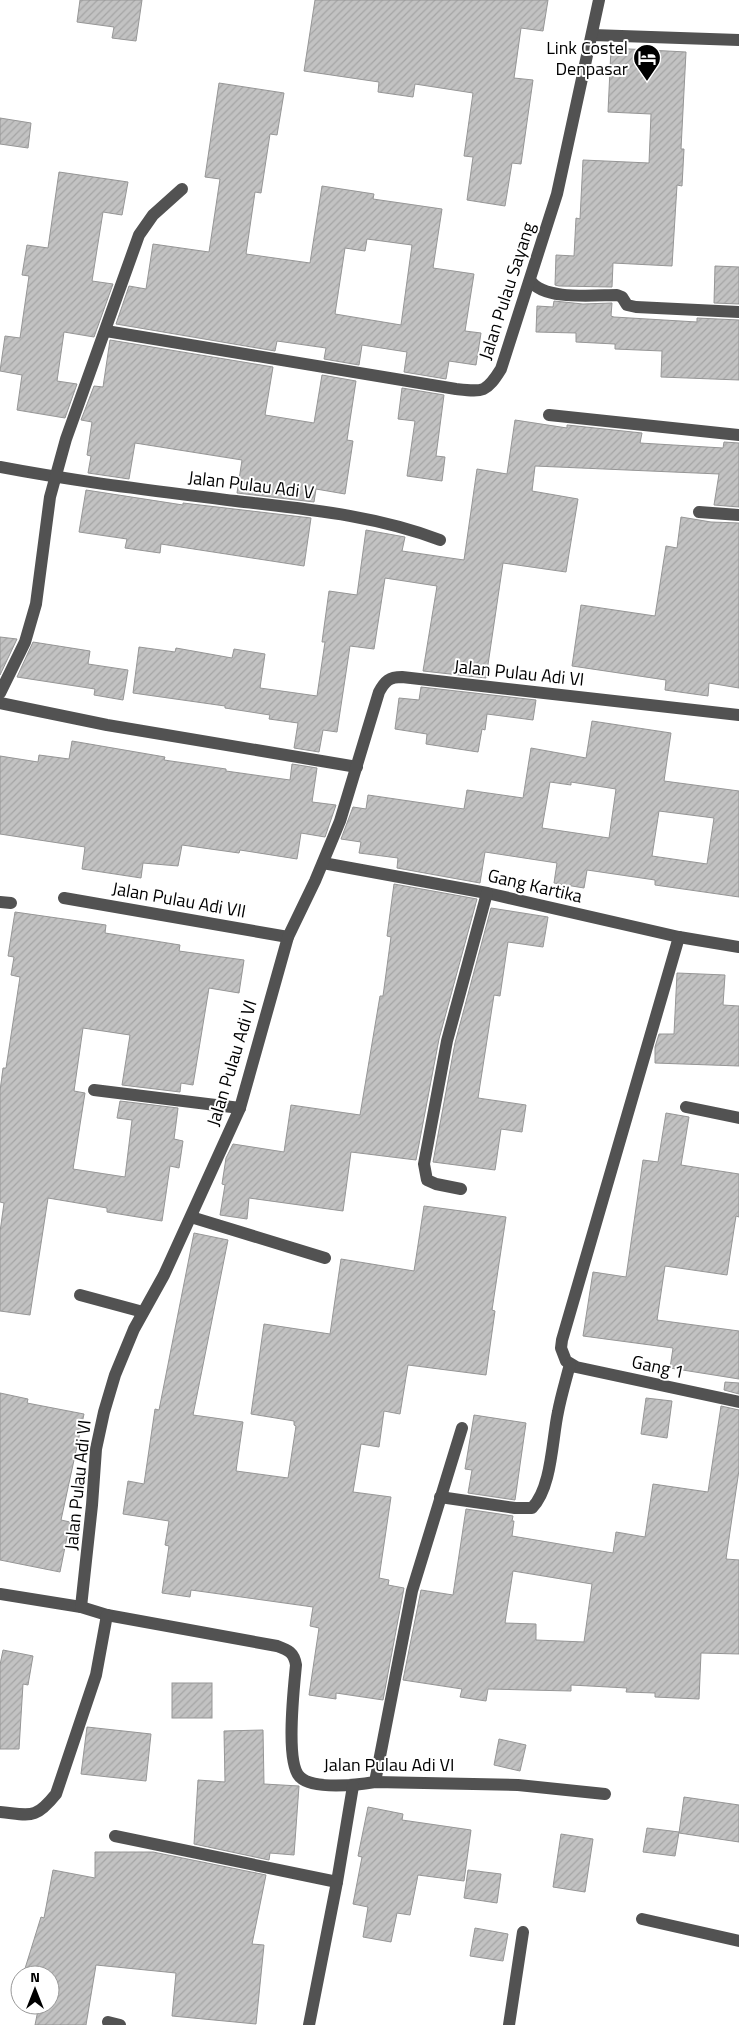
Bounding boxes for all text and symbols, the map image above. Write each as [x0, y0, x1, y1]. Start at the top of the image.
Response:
place label: Link Costel Denpasar [546, 34, 628, 82]
hotel icon: Link Costel Denpasar [632, 43, 662, 82]
street label: Jalan Pulau Sayang [472, 219, 541, 363]
street label: Jalan Pulau Adi V [187, 463, 316, 506]
street label: Jalan Pulau Adi VI [453, 652, 586, 693]
street label: Gang Kartika [485, 862, 585, 910]
street label: Jalan Pulau Adi VII [110, 874, 248, 925]
street label: Jalan Pulau Adi VI [199, 996, 264, 1129]
street label: Gang 1 [629, 1348, 687, 1385]
street label: Jalan Pulau Adi VI [57, 1418, 98, 1551]
street label: Jalan Pulau Adi VI [324, 1751, 454, 1778]
north arrow [10, 1965, 60, 2015]
text: N [30, 1966, 40, 1987]

